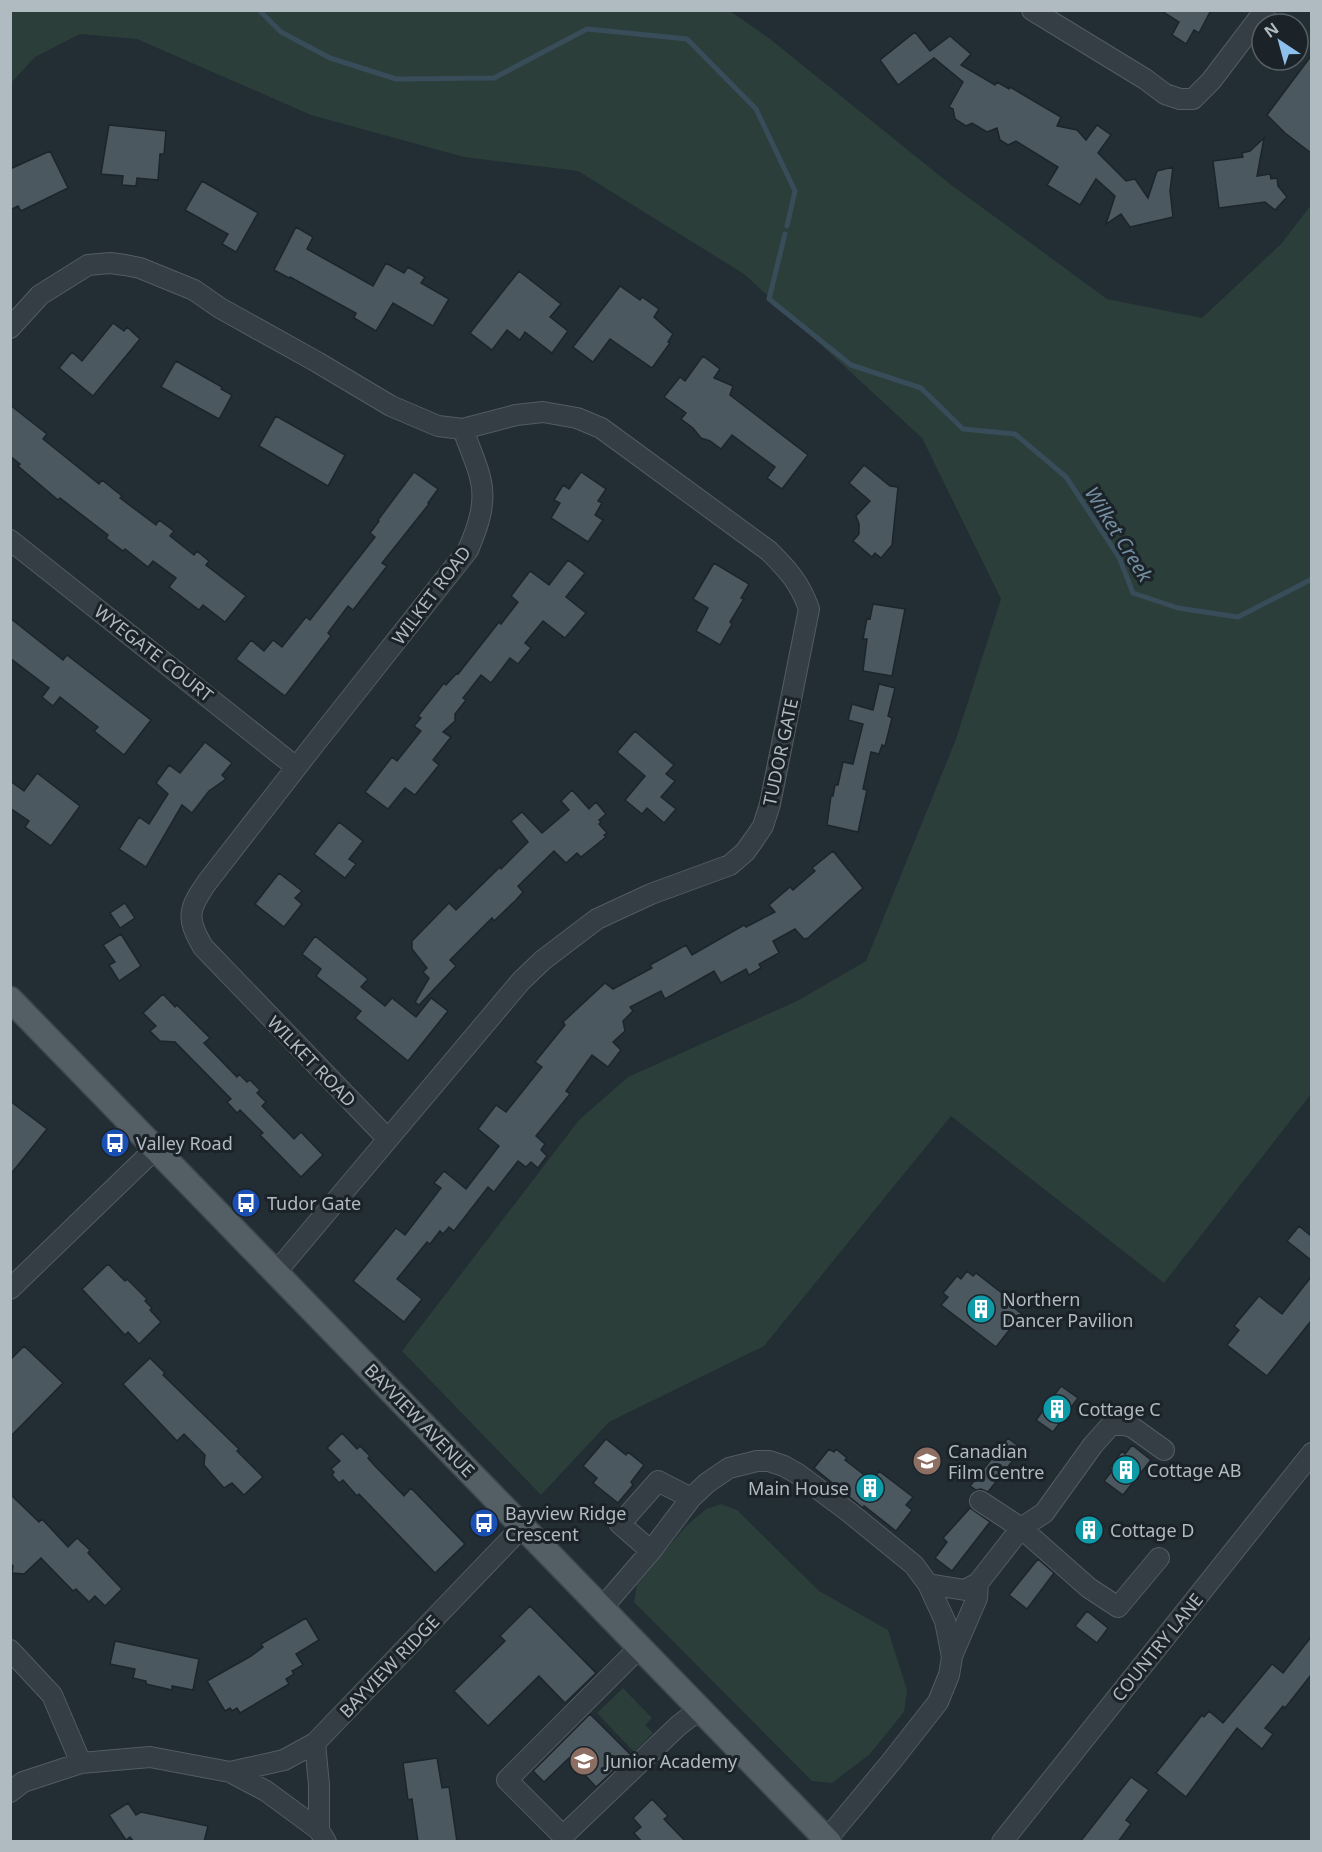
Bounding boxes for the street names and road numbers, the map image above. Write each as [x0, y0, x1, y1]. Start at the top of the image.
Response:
street label: WILKET ROAD [386, 541, 476, 649]
street label: WYEGATE COURT [90, 599, 218, 707]
street label: TUDOR GATE [757, 696, 803, 808]
street label: WILKET ROAD [263, 1010, 361, 1112]
street label: BAYVIEW AVENUE [360, 1358, 480, 1482]
street label: COUNTRY LANE [1106, 1588, 1208, 1706]
street label: BAYVIEW RIDGE [334, 1609, 444, 1723]

